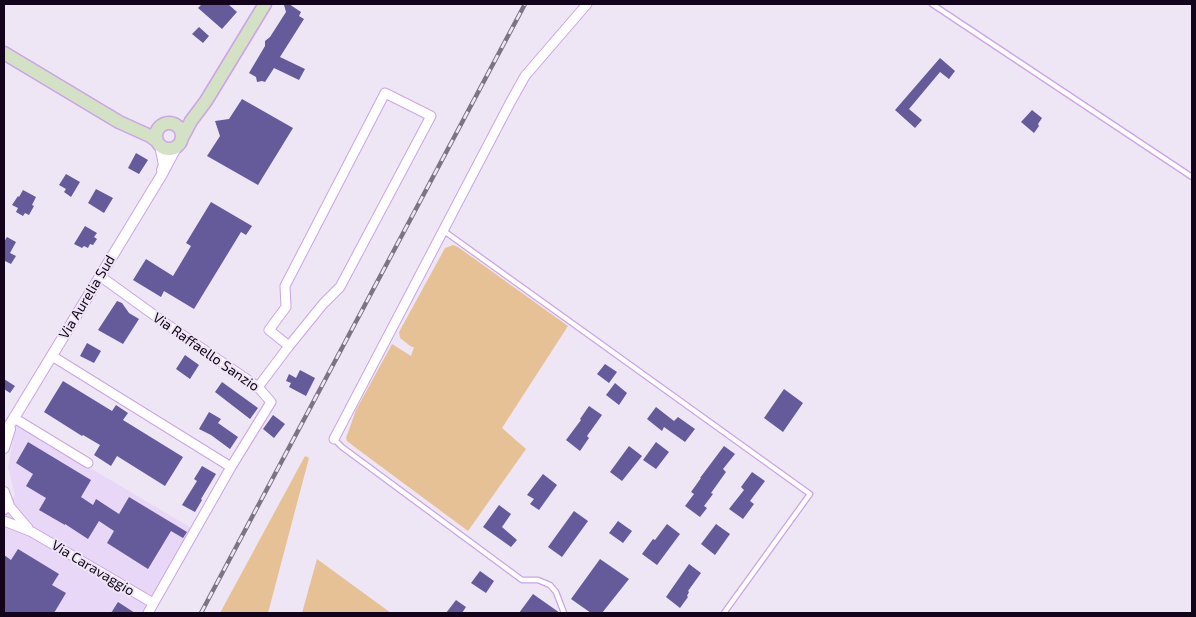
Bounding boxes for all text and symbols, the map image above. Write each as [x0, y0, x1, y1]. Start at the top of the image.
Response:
street label: Via Aurelia Sud [55, 252, 119, 342]
street label: Via Raffaello Sanzio [150, 309, 262, 395]
street label: Via Caravaggio [48, 537, 138, 599]

